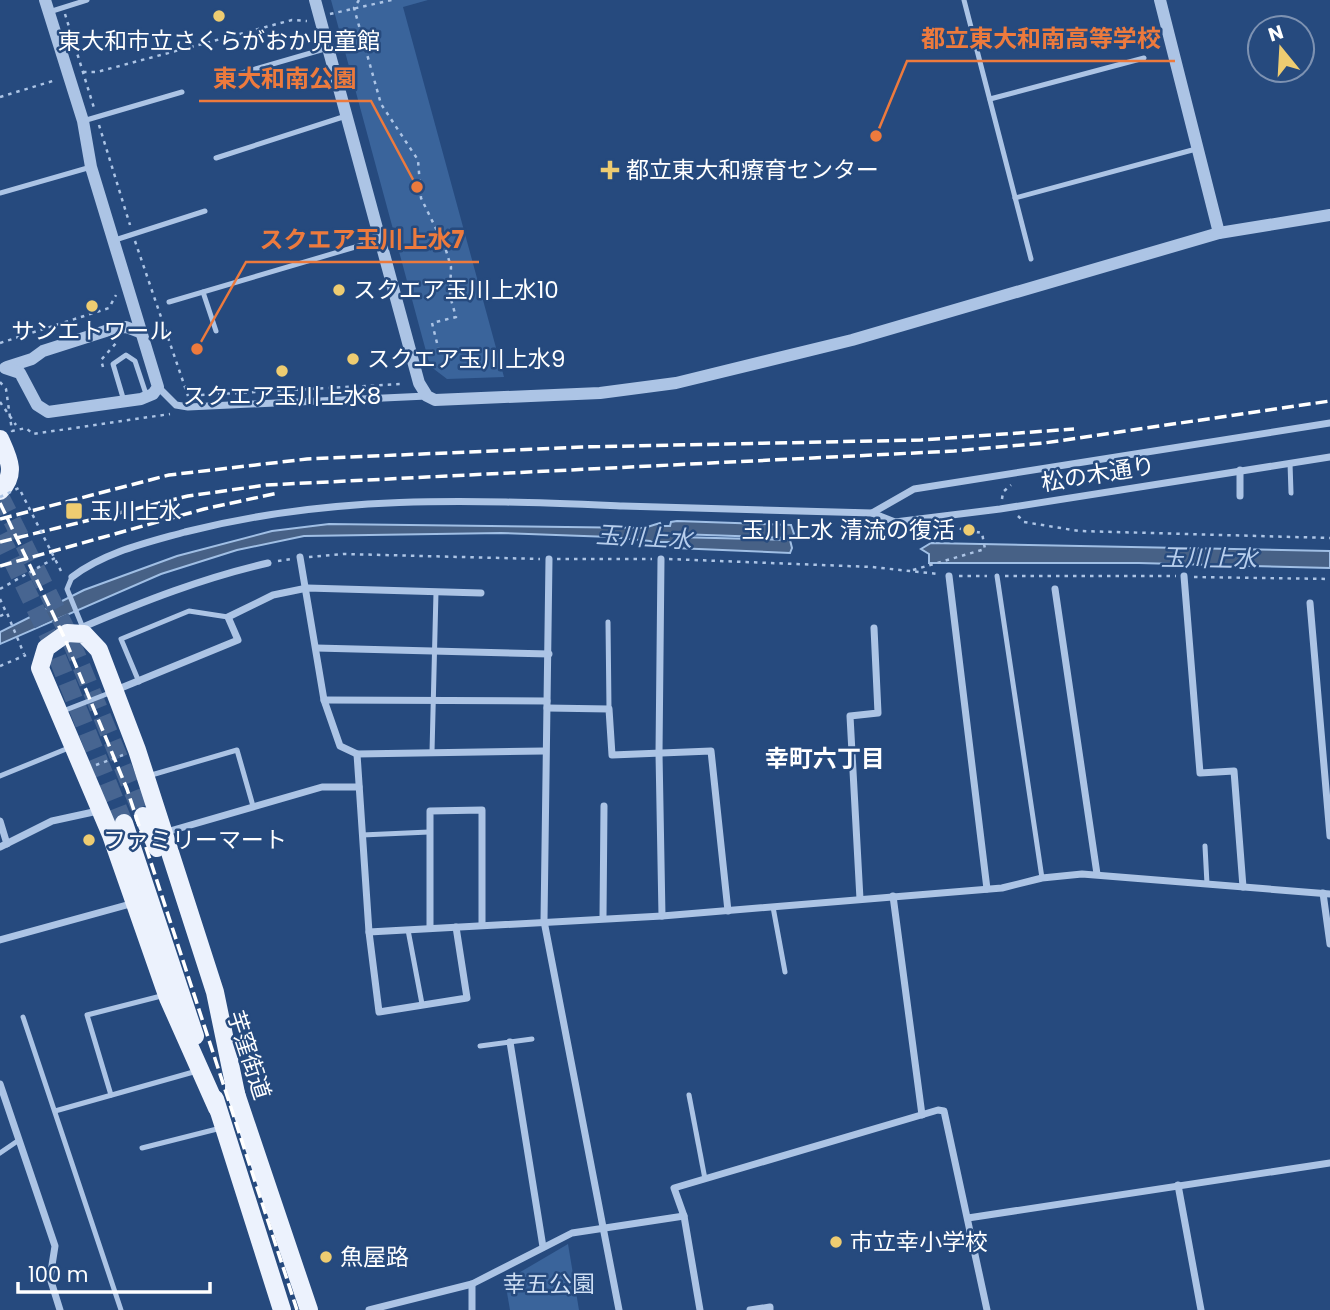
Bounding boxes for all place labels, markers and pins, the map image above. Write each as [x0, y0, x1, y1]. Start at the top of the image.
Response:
marker: 東大和市立さくらがおか児童館 [211, 8, 227, 24]
callout: 都立東大和南高等学校 [907, 16, 1175, 61]
place label: 東大和市立さくらがおか児童館 [58, 25, 380, 57]
callout: 東大和南公園 [199, 56, 371, 101]
place label: 都立東大和療育センター [626, 154, 879, 186]
marker: 都立東大和療育センター [600, 160, 620, 180]
callout: スクエア玉川上水7 [246, 217, 479, 262]
place label: スクエア玉川上水10 [353, 274, 559, 306]
marker: スクエア玉川上水10 [331, 282, 347, 298]
marker: サンエトワール [84, 298, 100, 314]
place label: サンエトワール [12, 315, 173, 347]
place label: スクエア玉川上水9 [367, 343, 566, 375]
marker: スクエア玉川上水9 [345, 351, 361, 367]
marker: スクエア玉川上水8 [274, 363, 290, 379]
place label: スクエア玉川上水8 [183, 380, 381, 412]
place label: 玉川上水 [90, 495, 182, 527]
marker: 玉川上水 [64, 501, 84, 521]
place label: 玉川上水 清流の復活 [742, 514, 955, 546]
marker: 玉川上水 清流の復活 [961, 522, 977, 538]
place label: ファミリーマート [103, 824, 287, 856]
marker: ファミリーマート [81, 832, 97, 848]
place label: 市立幸小学校 [850, 1226, 988, 1258]
marker: 市立幸小学校 [828, 1234, 844, 1250]
place label: 魚屋路 [340, 1241, 409, 1273]
marker: 魚屋路 [318, 1249, 334, 1265]

